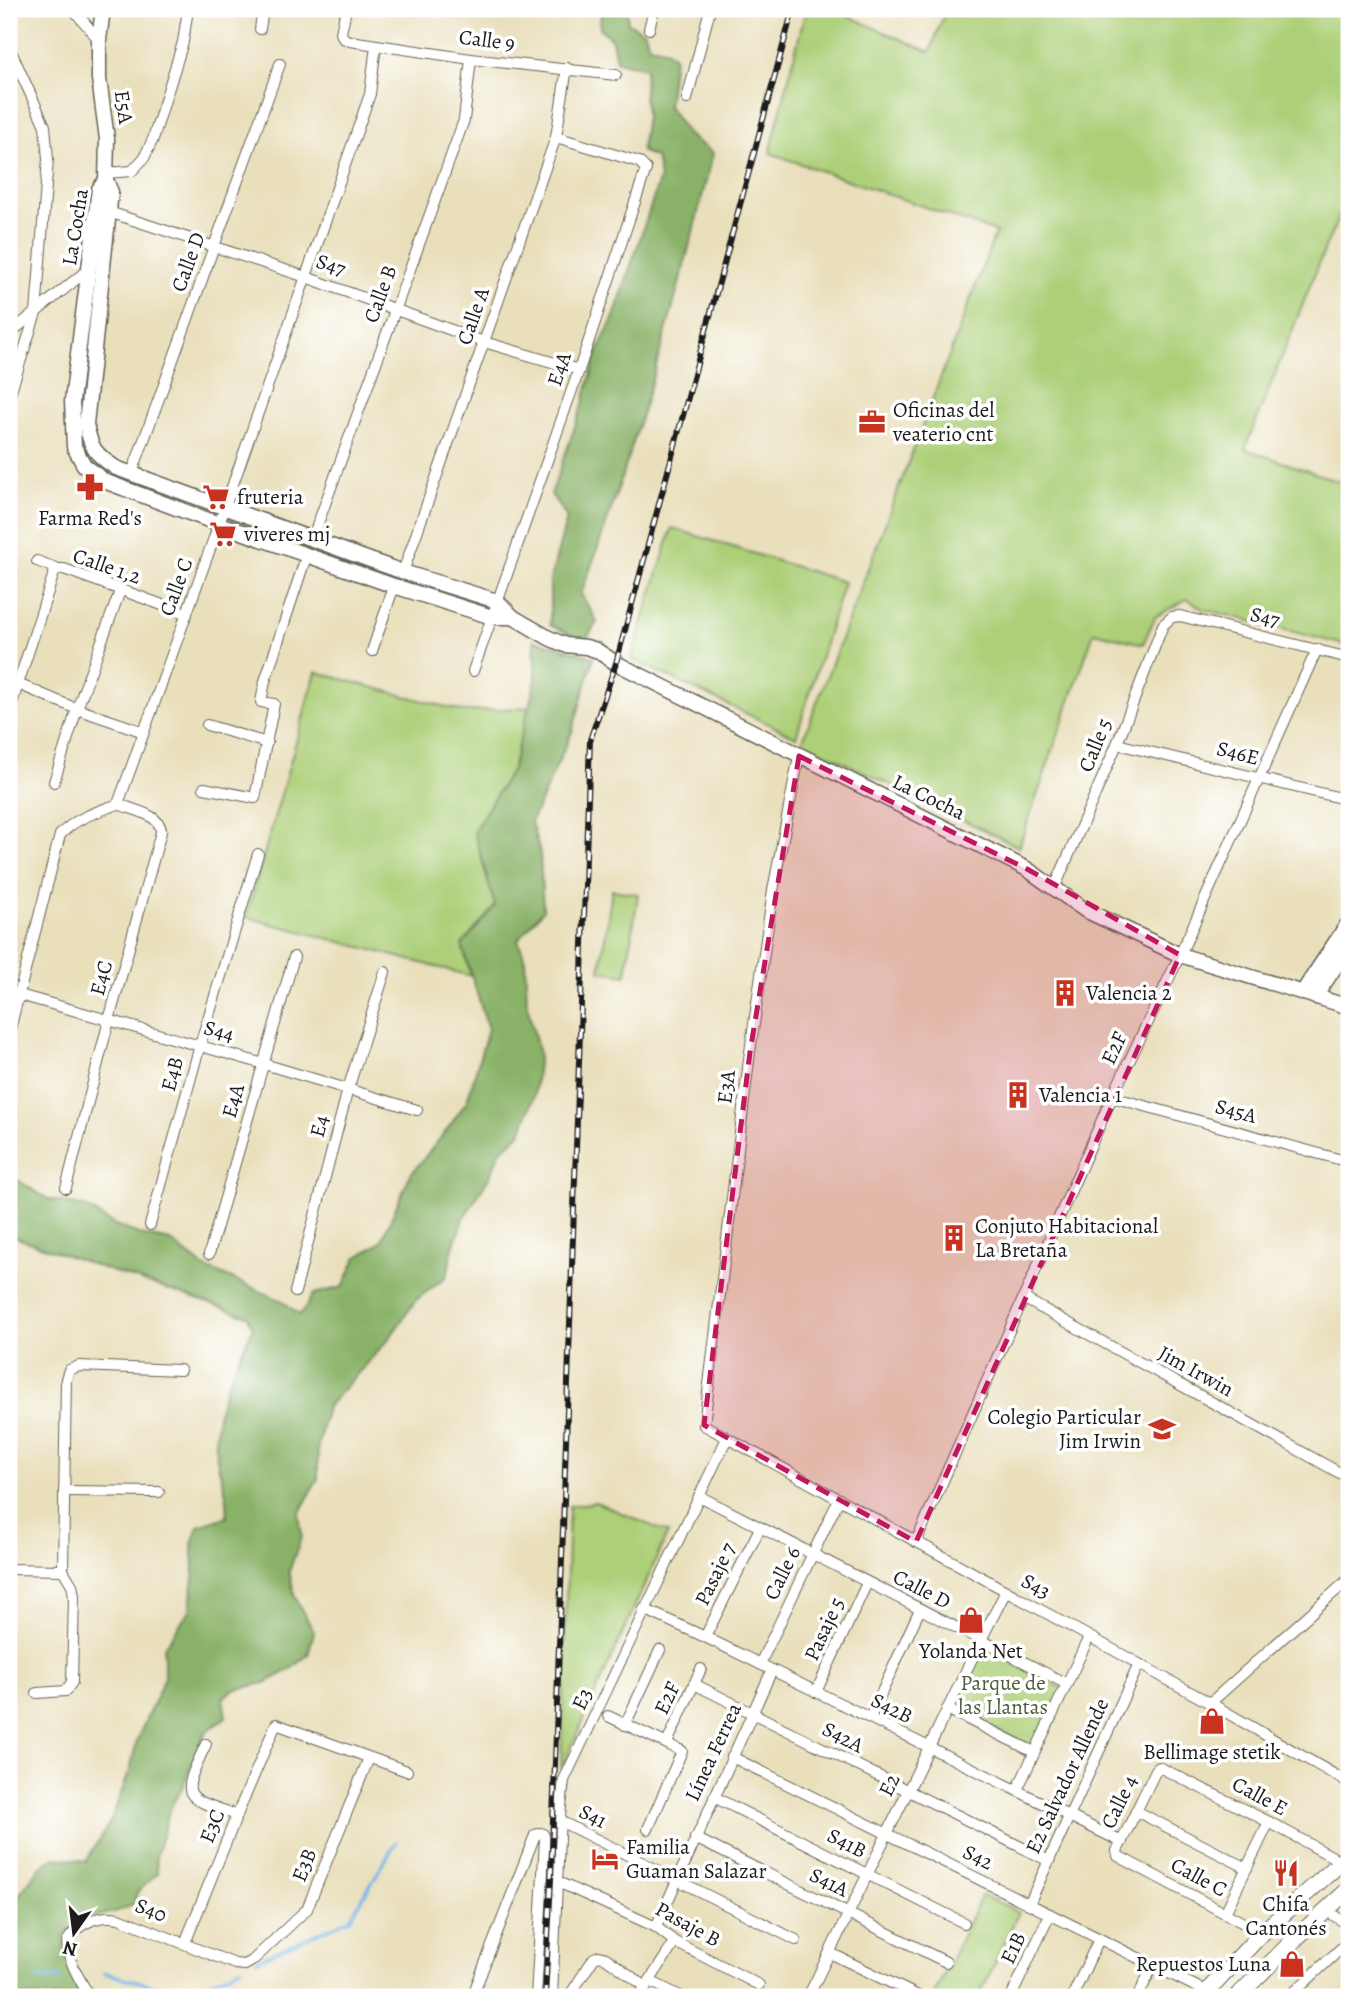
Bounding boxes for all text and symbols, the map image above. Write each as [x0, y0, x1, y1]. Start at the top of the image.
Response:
street label: Calle 9 [457, 23, 517, 57]
street label: E5A [108, 88, 140, 126]
street label: La Cocha [55, 186, 95, 268]
street label: Calle D [164, 228, 212, 296]
street label: S47 [313, 247, 350, 283]
street label: Calle B [357, 261, 403, 327]
street label: Calle A [450, 283, 496, 348]
street label: E4A [540, 348, 578, 390]
place label: Oficinas del veaterio cnt [892, 396, 994, 448]
office icon: Oficinas del veaterio cnt [857, 407, 887, 437]
pharmacy icon: Farma Red's [75, 472, 105, 502]
supermarket icon: fruteria [201, 482, 231, 512]
place label: fruteria [237, 483, 304, 511]
place label: Farma Red's [38, 504, 142, 532]
supermarket icon: viveres mj [208, 519, 238, 549]
place label: viveres mj [243, 520, 330, 548]
street label: Calle 1,2 [69, 541, 145, 591]
street label: Calle C [153, 554, 199, 620]
street label: S47 [1247, 600, 1283, 634]
street label: Calle 5 [1072, 714, 1118, 776]
street label: S46E [1214, 734, 1262, 772]
street label: La Cocha [888, 767, 970, 827]
street label: E4C [83, 957, 119, 999]
building icon: Valencia 2 [1050, 978, 1080, 1008]
place label: Valencia 2 [1085, 979, 1172, 1007]
street label: S44 [201, 1013, 237, 1049]
street label: E2F [1094, 1027, 1134, 1069]
street label: E4B [154, 1054, 190, 1094]
street label: E3A [710, 1068, 742, 1105]
street label: E4A [215, 1080, 251, 1121]
building icon: Valencia 1 [1003, 1080, 1033, 1110]
place label: Valencia 1 [1038, 1081, 1122, 1109]
street label: S45A [1212, 1092, 1261, 1130]
street label: E4 [303, 1112, 335, 1140]
place label: Conjuto Habitacional La Bretaña [975, 1212, 1158, 1264]
building icon: Conjuto Habitacional La Bretaña [939, 1223, 969, 1253]
street label: Jim Irwin [1153, 1339, 1239, 1403]
place label: Colegio Particular Jim Irwin [987, 1403, 1141, 1455]
school or university icon: Colegio Particular Jim Irwin [1147, 1414, 1177, 1444]
street label: Pasaje 7 [688, 1538, 742, 1610]
street label: Calle 6 [757, 1541, 807, 1605]
street label: Calle D [888, 1563, 956, 1615]
street label: S43 [1016, 1567, 1056, 1605]
street label: Pasaje 5 [797, 1593, 851, 1665]
shop icon: Yolanda Net [956, 1605, 986, 1635]
place label: Yolanda Net [918, 1637, 1023, 1665]
park label: Parque de las Llantas [958, 1669, 1048, 1721]
street label: E2F [647, 1677, 687, 1719]
street label: E3 [565, 1683, 599, 1715]
street label: S42B [866, 1686, 918, 1730]
street label: E2 Salvador Allende [1019, 1694, 1115, 1858]
street label: Línea Ferrea [678, 1698, 748, 1806]
shop icon: Bellimage stetik [1197, 1706, 1227, 1736]
street label: S42A [818, 1715, 869, 1760]
place label: Bellimage stetik [1143, 1738, 1281, 1766]
street label: E2 [872, 1769, 906, 1801]
street label: Calle E [1227, 1770, 1293, 1822]
street label: Calle 4 [1094, 1771, 1144, 1833]
street label: S41 [574, 1797, 612, 1835]
street label: E3C [193, 1805, 231, 1847]
street label: S41B [823, 1821, 871, 1865]
place label: Familia Guaman Salazar [626, 1833, 767, 1885]
street label: S42 [958, 1838, 998, 1876]
street label: E3B [285, 1844, 323, 1886]
hotel icon: Familia Guaman Salazar [590, 1844, 620, 1874]
street label: Calle C [1166, 1851, 1232, 1903]
restaurant icon: Chifa Cantonés [1271, 1858, 1301, 1888]
street label: S41A [805, 1861, 854, 1904]
place label: Chifa Cantonés [1245, 1890, 1327, 1942]
street label: S40 [131, 1891, 171, 1929]
street label: Pasaje B [650, 1895, 726, 1953]
north arrow [38, 1898, 108, 1968]
street label: E1B [994, 1928, 1032, 1968]
text: N [60, 1934, 80, 1963]
shop icon: Repuestos Luna [1277, 1949, 1307, 1979]
place label: Repuestos Luna [1136, 1950, 1271, 1978]

